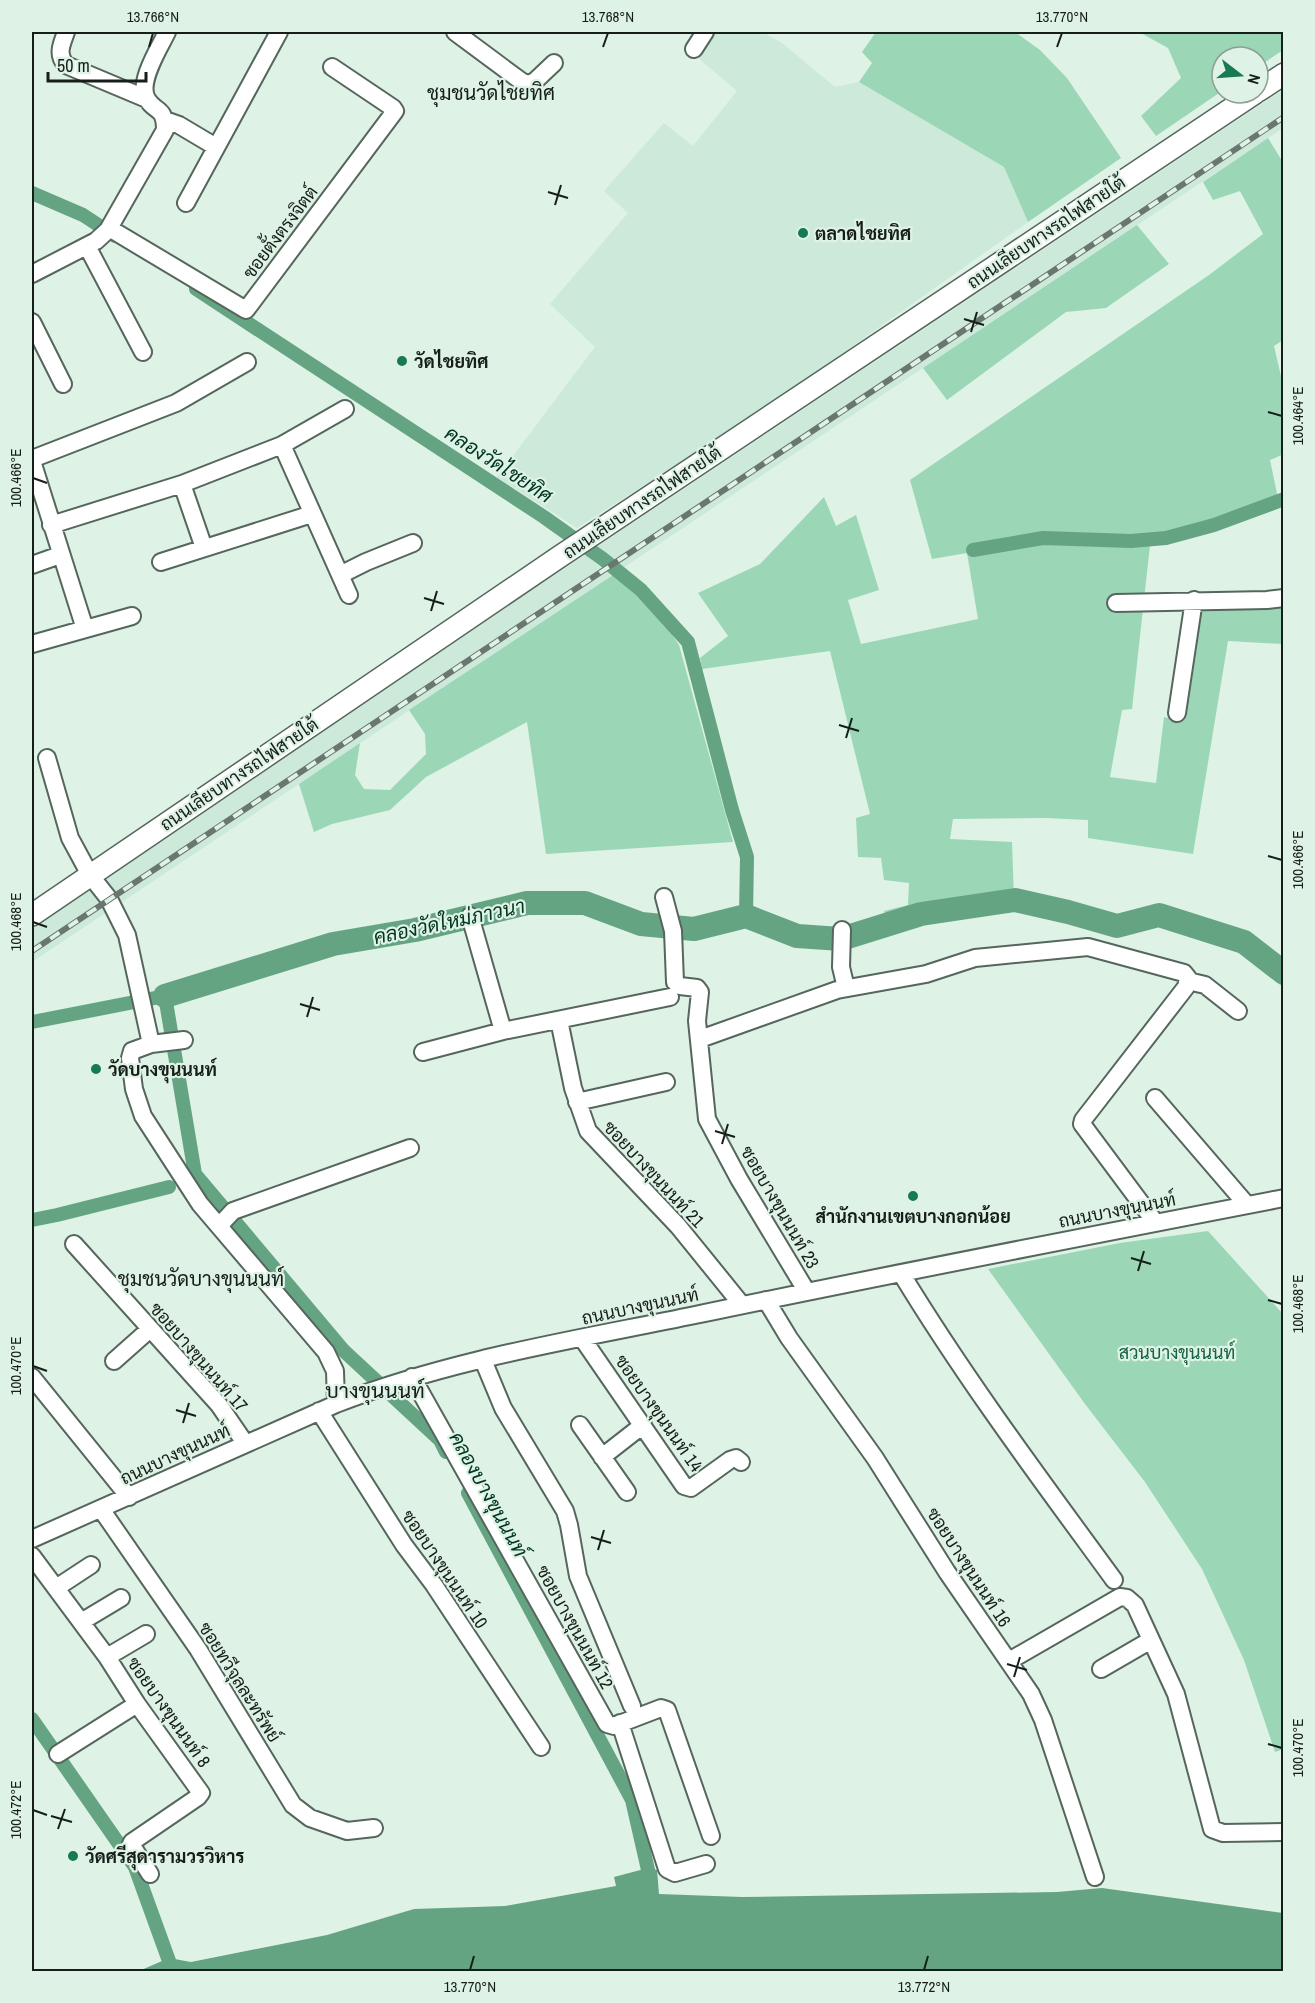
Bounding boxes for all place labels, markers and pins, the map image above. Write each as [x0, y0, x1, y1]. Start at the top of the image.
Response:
place label: ตลาดไชยทิศ [815, 221, 911, 246]
marker: ตลาดไชยทิศ [796, 226, 810, 240]
place label: วัดไชยทิศ [414, 349, 488, 374]
marker: วัดไชยทิศ [395, 354, 409, 368]
place label: วัดบางขุนนนท์ [108, 1057, 218, 1084]
marker: วัดบางขุนนนท์ [89, 1062, 103, 1076]
marker: สำนักงานเขตบางกอกน้อย [906, 1189, 920, 1203]
place label: สำนักงานเขตบางกอกน้อย [815, 1204, 1011, 1229]
place label: วัดศรีสุดารามวรวิหาร [85, 1844, 244, 1871]
marker: วัดศรีสุดารามวรวิหาร [66, 1849, 80, 1863]

